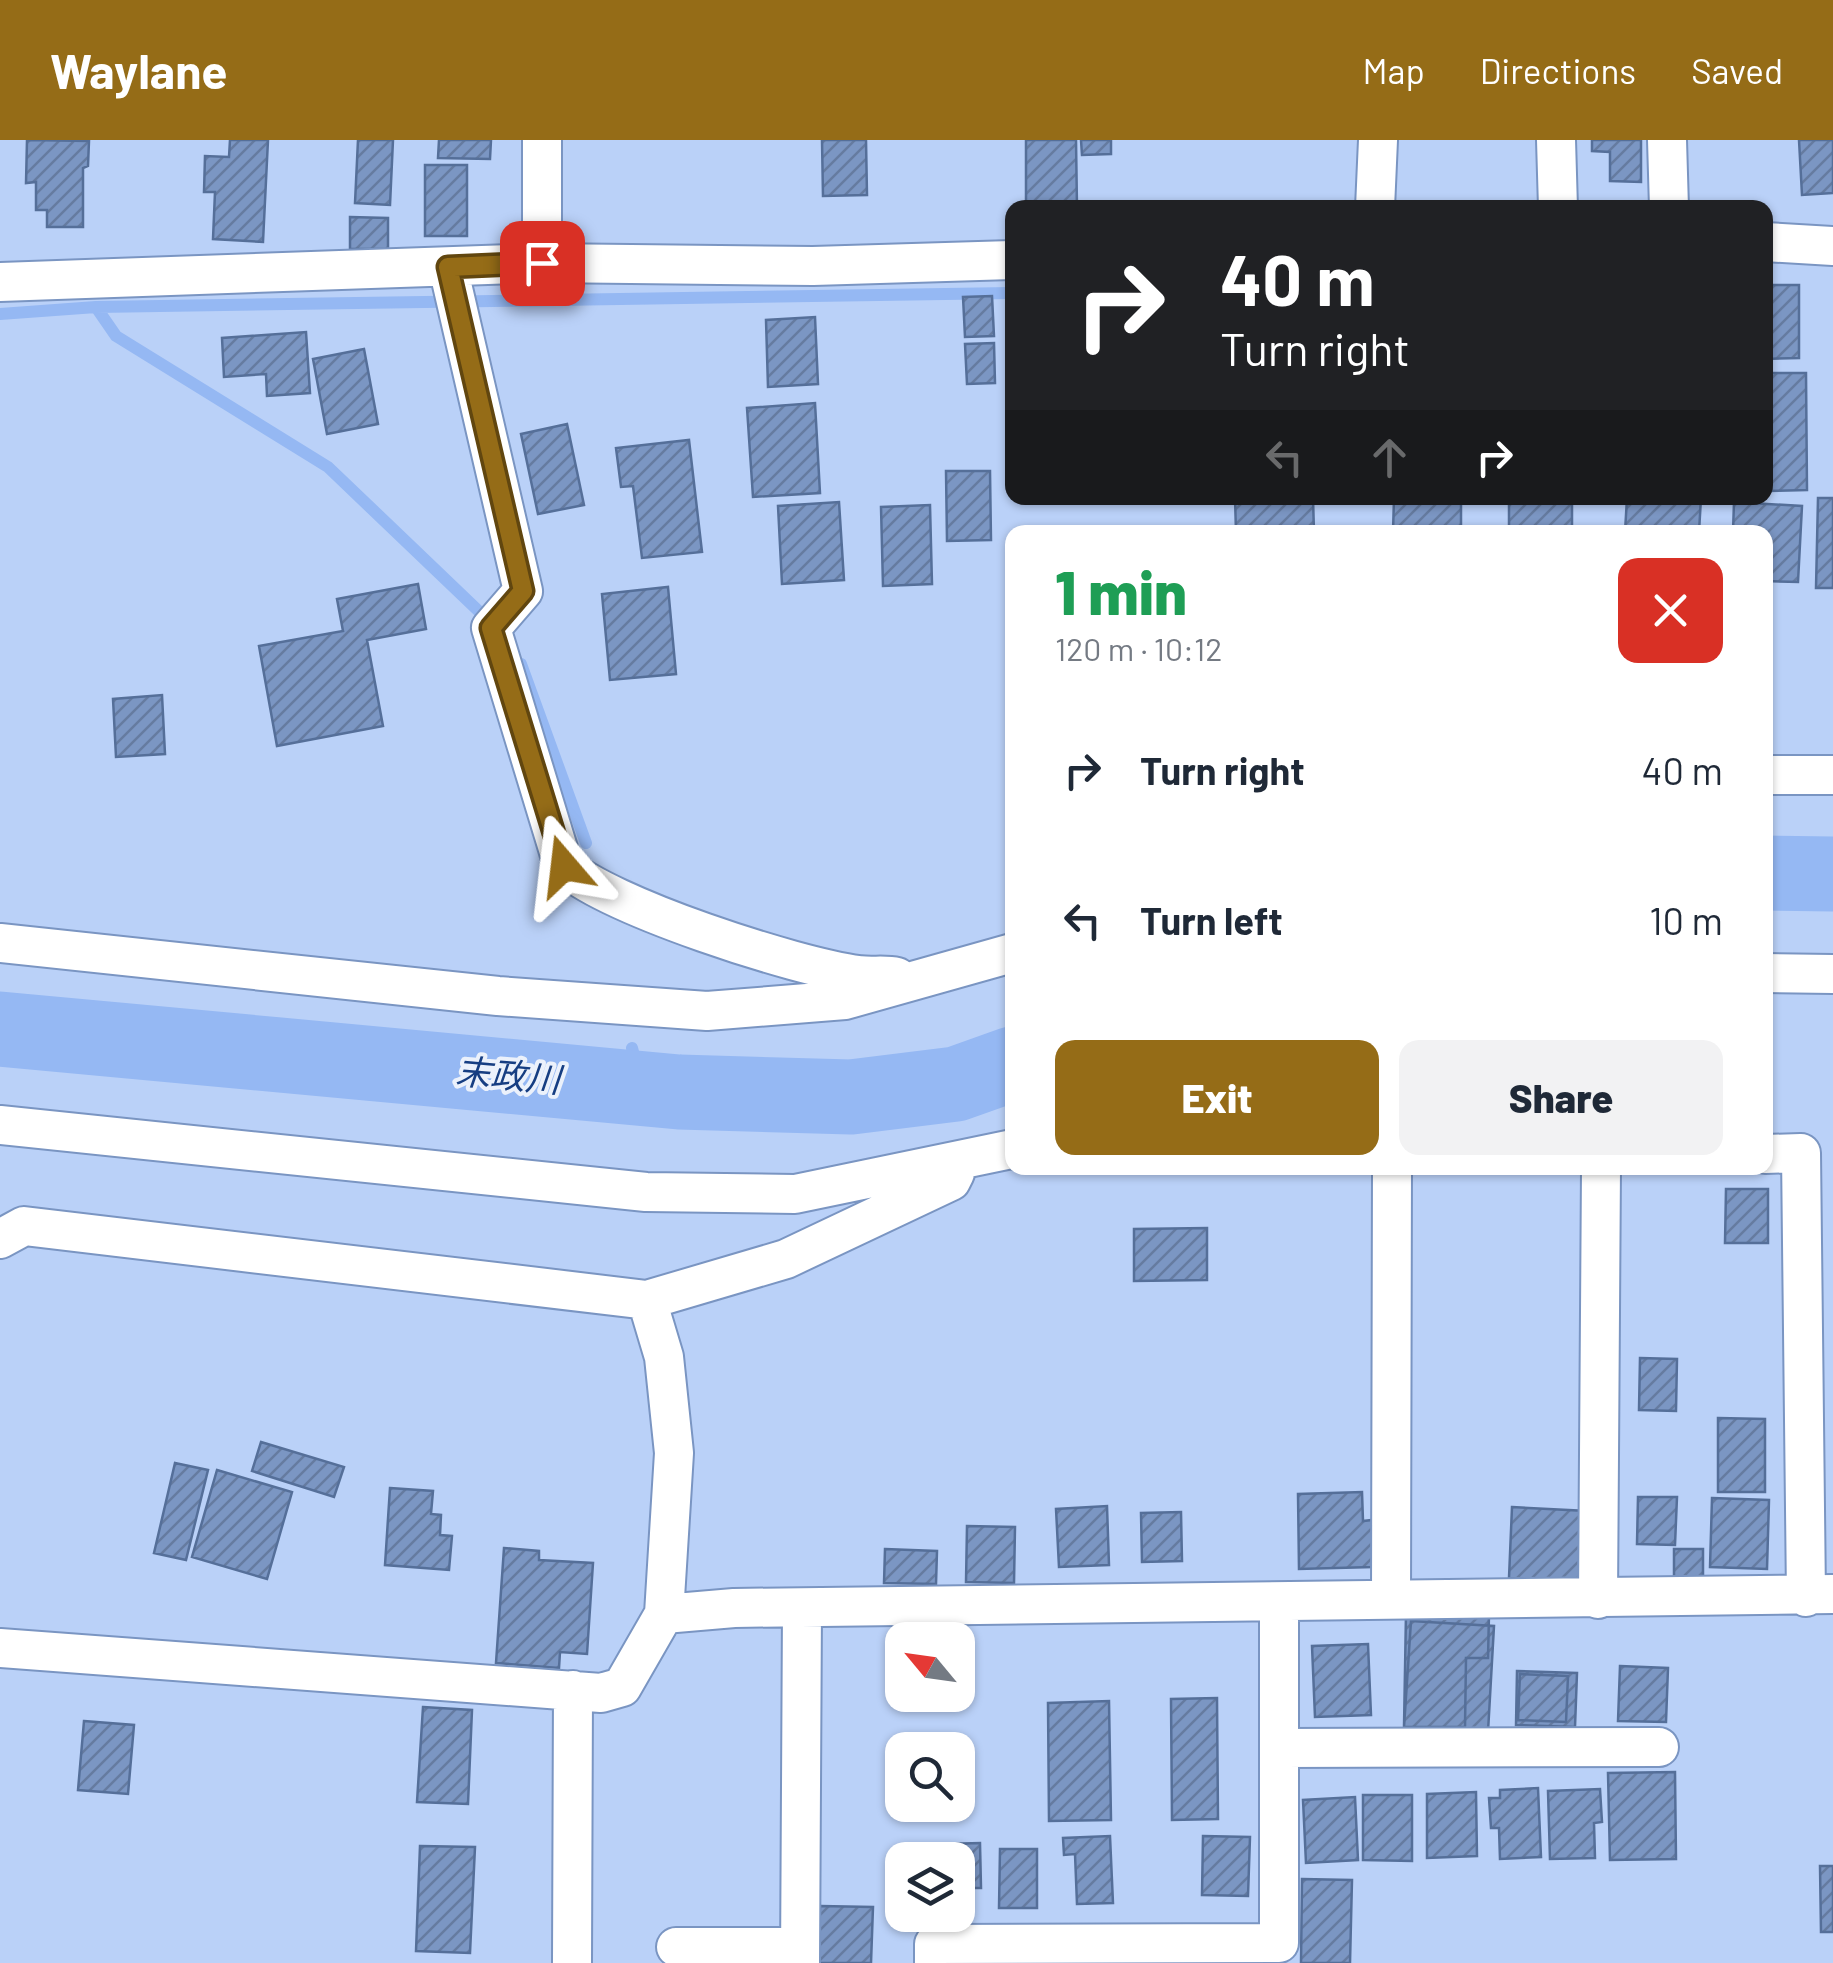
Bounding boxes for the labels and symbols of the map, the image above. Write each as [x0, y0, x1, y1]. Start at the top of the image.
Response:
pin [500, 221, 585, 306]
position arrow [512, 814, 616, 918]
water label: 末政川 [454, 1049, 566, 1100]
north arrow [885, 1622, 975, 1712]

